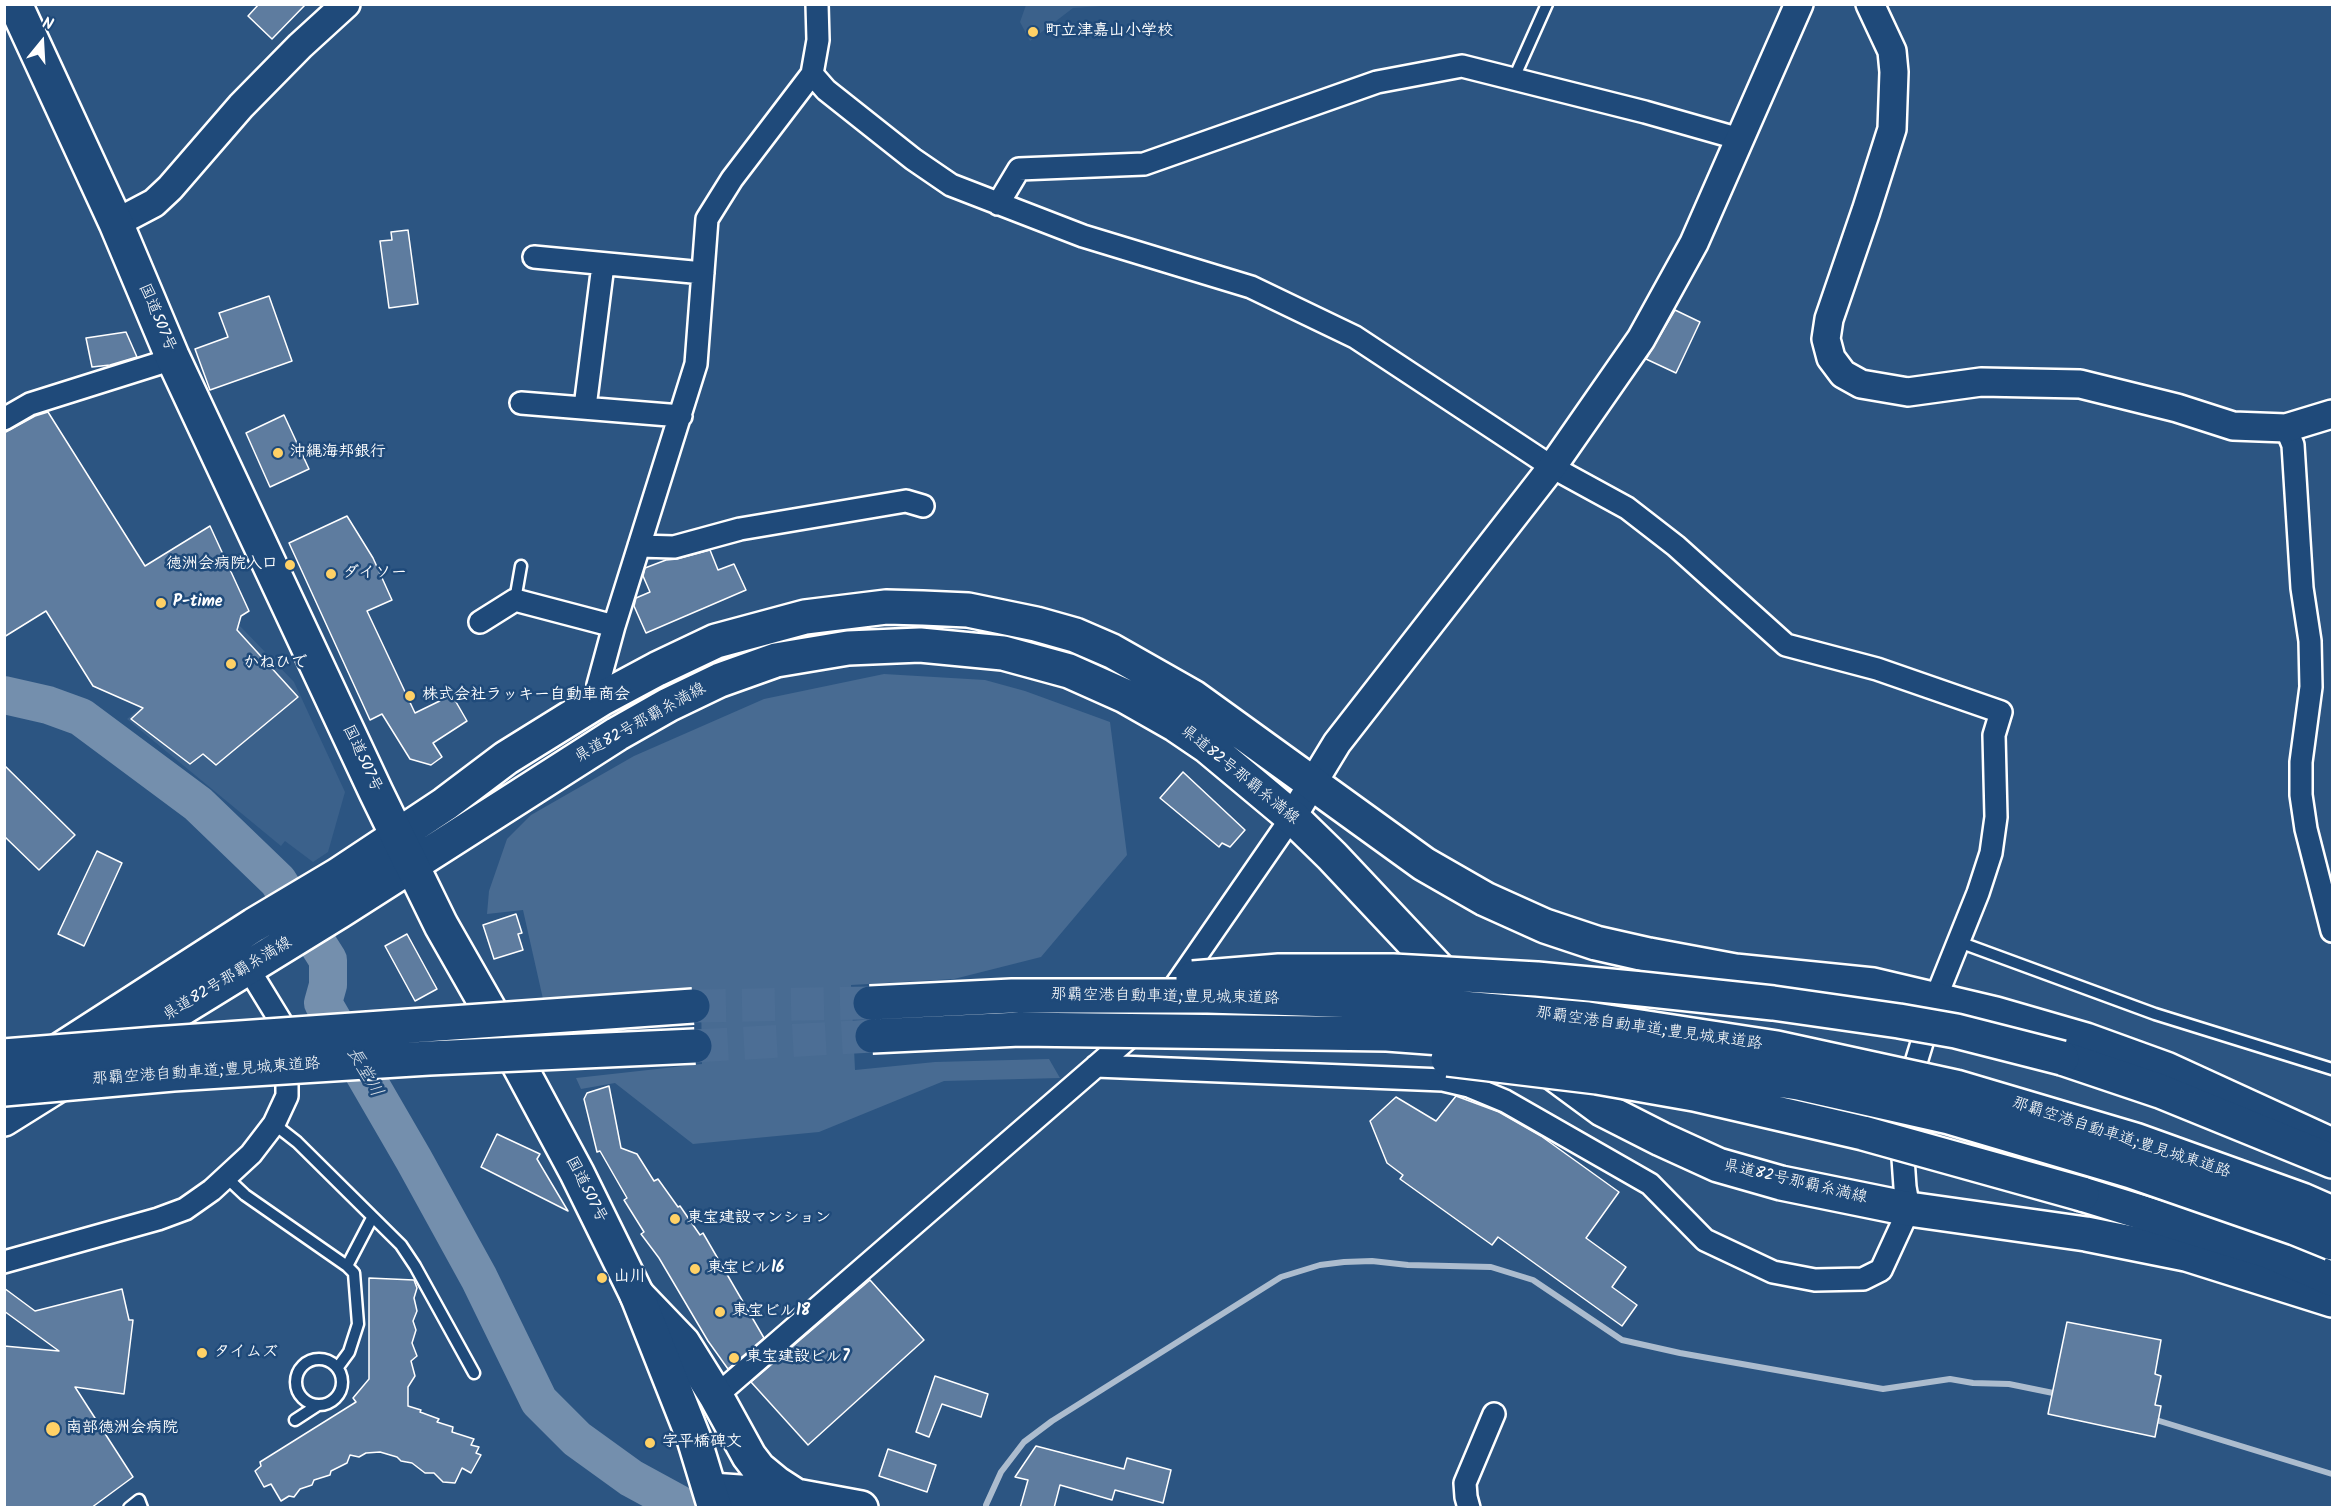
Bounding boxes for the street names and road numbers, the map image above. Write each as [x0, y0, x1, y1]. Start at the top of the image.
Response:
street label: 国道507号 [133, 281, 179, 355]
street label: 県道82号那覇糸満線 [572, 680, 710, 768]
street label: 国道507号 [337, 722, 385, 796]
street label: 県道82号那覇糸満線 [1176, 722, 1302, 830]
street label: 県道82号那覇糸満線 [160, 934, 296, 1026]
street label: 那覇空港自動車道;豊見城東道路 [1050, 986, 1280, 1010]
street label: 那覇空港自動車道;豊見城東道路 [1534, 1005, 1764, 1055]
street label: 那覇空港自動車道;豊見城東道路 [91, 1055, 321, 1091]
street label: 那覇空港自動車道;豊見城東道路 [2009, 1095, 2233, 1183]
street label: 国道507号 [560, 1154, 610, 1226]
street label: 県道82号那覇糸満線 [1721, 1157, 1869, 1209]

